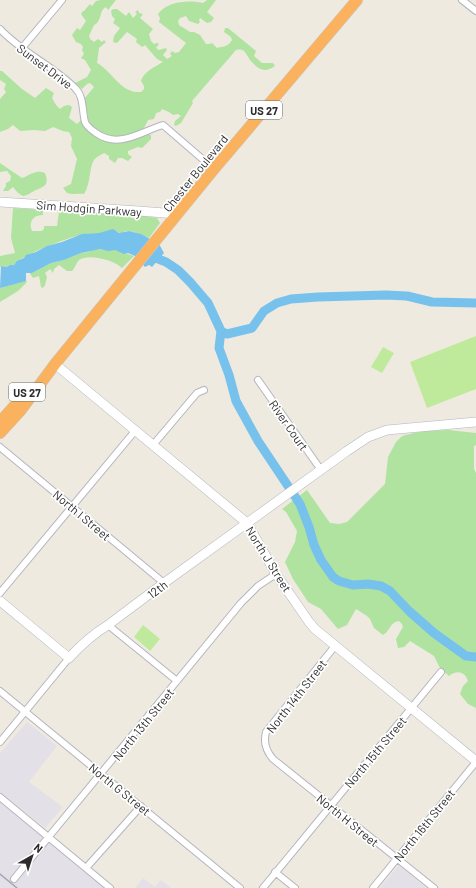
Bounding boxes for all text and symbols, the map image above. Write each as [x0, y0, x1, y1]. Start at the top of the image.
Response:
street label: Sunset Drive [15, 41, 75, 91]
road number: US 27 [246, 101, 282, 119]
street label: Chester Boulevard [160, 132, 230, 214]
street label: Sim Hodgin Parkway [36, 197, 143, 219]
road number: US 27 [9, 383, 45, 401]
street label: River Court [267, 397, 311, 453]
street label: North I Street [50, 487, 114, 543]
street label: North J Street [243, 524, 295, 594]
street label: 12th [144, 577, 170, 601]
street label: North 14th Street [263, 657, 329, 735]
street label: North 13th Street [110, 685, 176, 763]
street label: North 15th Street [341, 713, 409, 791]
street label: North G Street [86, 760, 154, 818]
street label: North 16th Street [391, 786, 457, 864]
street label: North H Street [314, 791, 382, 849]
north arrow [12, 836, 52, 876]
text: N [32, 840, 46, 855]

